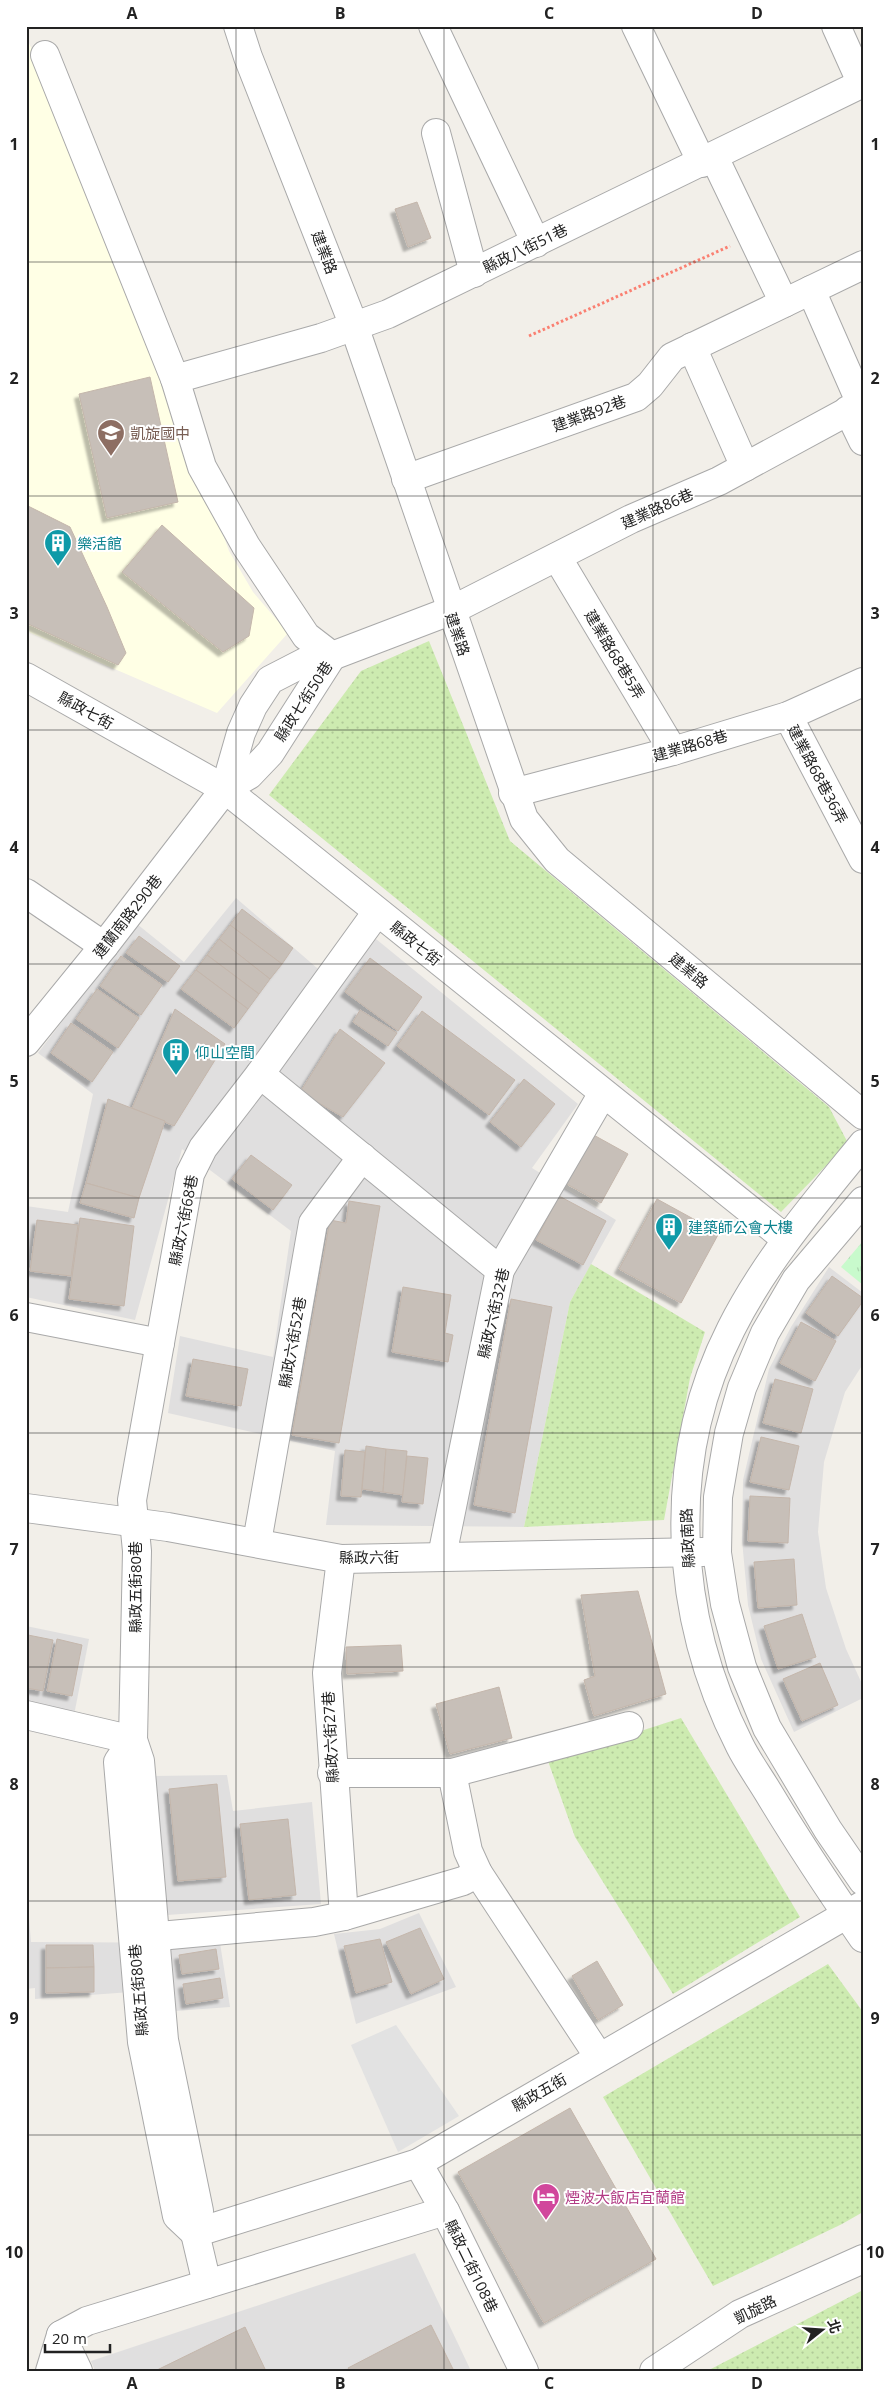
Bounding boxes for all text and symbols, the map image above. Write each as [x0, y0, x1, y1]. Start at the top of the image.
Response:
text: A [126, 2, 138, 24]
text: B [335, 2, 345, 24]
text: C [544, 2, 554, 24]
text: D [751, 2, 763, 24]
text: 1 [9, 133, 19, 155]
text: 1 [870, 133, 880, 155]
street label: 縣政八街51巷 [479, 219, 571, 277]
street label: 建業路 [308, 227, 342, 277]
text: 2 [9, 367, 19, 389]
text: 2 [870, 367, 880, 389]
street label: 建業路92巷 [549, 390, 629, 436]
school or university icon: 凱旋國中 [96, 418, 126, 457]
place label: 凱旋國中 [130, 423, 190, 443]
street label: 建業路86巷 [618, 483, 696, 533]
building icon: 樂活館 [43, 528, 73, 567]
place label: 樂活館 [77, 533, 122, 553]
text: 3 [9, 602, 19, 624]
text: 3 [870, 602, 880, 624]
street label: 建業路68巷5弄 [580, 606, 650, 702]
street label: 建業路 [441, 609, 475, 659]
street label: 縣政七街50巷 [270, 657, 336, 745]
street label: 縣政七街 [55, 687, 117, 733]
street label: 建業路68巷36弄 [784, 721, 852, 827]
street label: 建業路68巷 [650, 725, 730, 765]
text: 4 [9, 836, 19, 858]
text: 4 [870, 836, 880, 858]
street label: 建蘭南路290巷 [88, 870, 166, 962]
street label: 縣政七街 [386, 916, 446, 970]
street label: 建業路 [665, 948, 713, 992]
building icon: 仰山空間 [161, 1037, 191, 1076]
place label: 仰山空間 [195, 1042, 255, 1062]
text: 5 [9, 1070, 19, 1092]
text: 5 [870, 1070, 880, 1092]
street label: 縣政六街68巷 [164, 1173, 202, 1267]
building icon: 建築師公會大樓 [654, 1212, 684, 1251]
place label: 建築師公會大樓 [688, 1217, 793, 1237]
street label: 縣政六街32巷 [473, 1266, 513, 1360]
street label: 縣政六街52巷 [274, 1295, 310, 1389]
text: 6 [9, 1304, 19, 1326]
text: 6 [870, 1304, 880, 1326]
street label: 縣政南路 [675, 1508, 699, 1568]
text: 7 [9, 1538, 19, 1560]
text: 7 [870, 1538, 880, 1560]
street label: 縣政五街80巷 [125, 1541, 145, 1633]
street label: 縣政六街 [339, 1547, 399, 1567]
street label: 縣政六街27巷 [318, 1690, 342, 1784]
text: 8 [9, 1773, 19, 1795]
text: 8 [870, 1773, 880, 1795]
street label: 縣政五街80巷 [124, 1943, 152, 2037]
text: 9 [9, 2007, 19, 2029]
text: 9 [870, 2007, 880, 2029]
street label: 縣政五街 [508, 2068, 570, 2116]
hotel icon: 煙波大飯店宜蘭館 [531, 2182, 561, 2221]
place label: 煙波大飯店宜蘭館 [565, 2187, 685, 2207]
street label: 縣政二街108巷 [441, 2216, 503, 2316]
text: 10 [5, 2241, 23, 2263]
text: 10 [866, 2241, 884, 2263]
street label: 凱旋路 [730, 2290, 780, 2328]
north arrow [796, 2304, 846, 2354]
text: 北 [824, 2317, 846, 2336]
scale bar [45, 2322, 110, 2354]
text: 20 m [52, 2328, 87, 2348]
text: A [126, 2372, 138, 2394]
text: B [335, 2372, 345, 2394]
text: C [544, 2372, 554, 2394]
text: D [751, 2372, 763, 2394]

